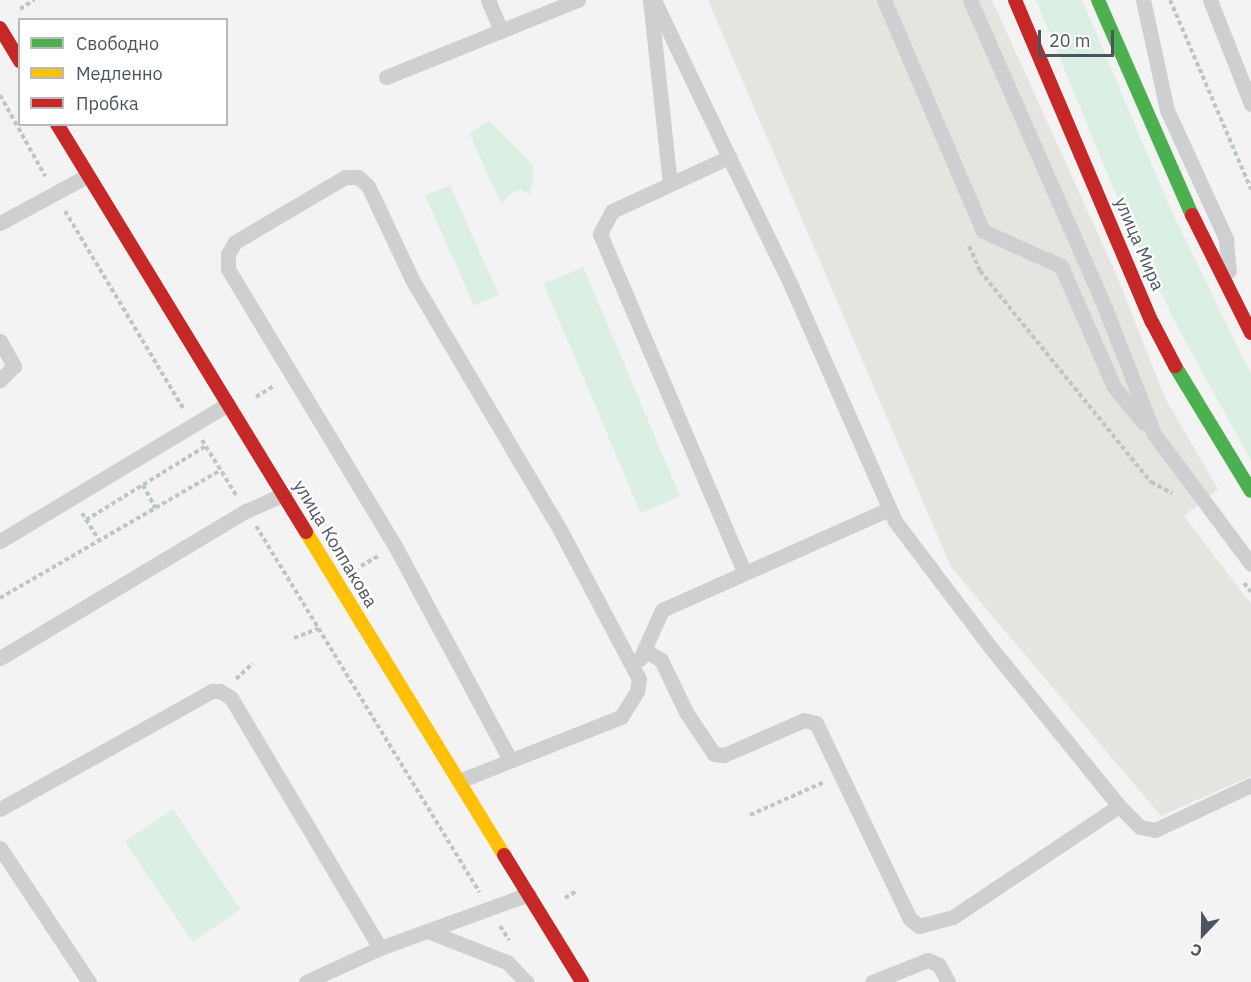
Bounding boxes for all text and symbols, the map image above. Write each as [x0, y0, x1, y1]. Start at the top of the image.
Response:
legend [18, 18, 228, 126]
scale bar [1041, 18, 1118, 56]
text: 20 m [1049, 29, 1091, 52]
text: Свободно [76, 32, 159, 55]
text: Медленно [76, 62, 163, 85]
text: Пробка [76, 92, 139, 115]
street label: улица Мира [1110, 194, 1168, 294]
street label: улица Колпакова [288, 476, 382, 612]
north arrow [1173, 904, 1233, 964]
text: С [1188, 939, 1205, 962]

